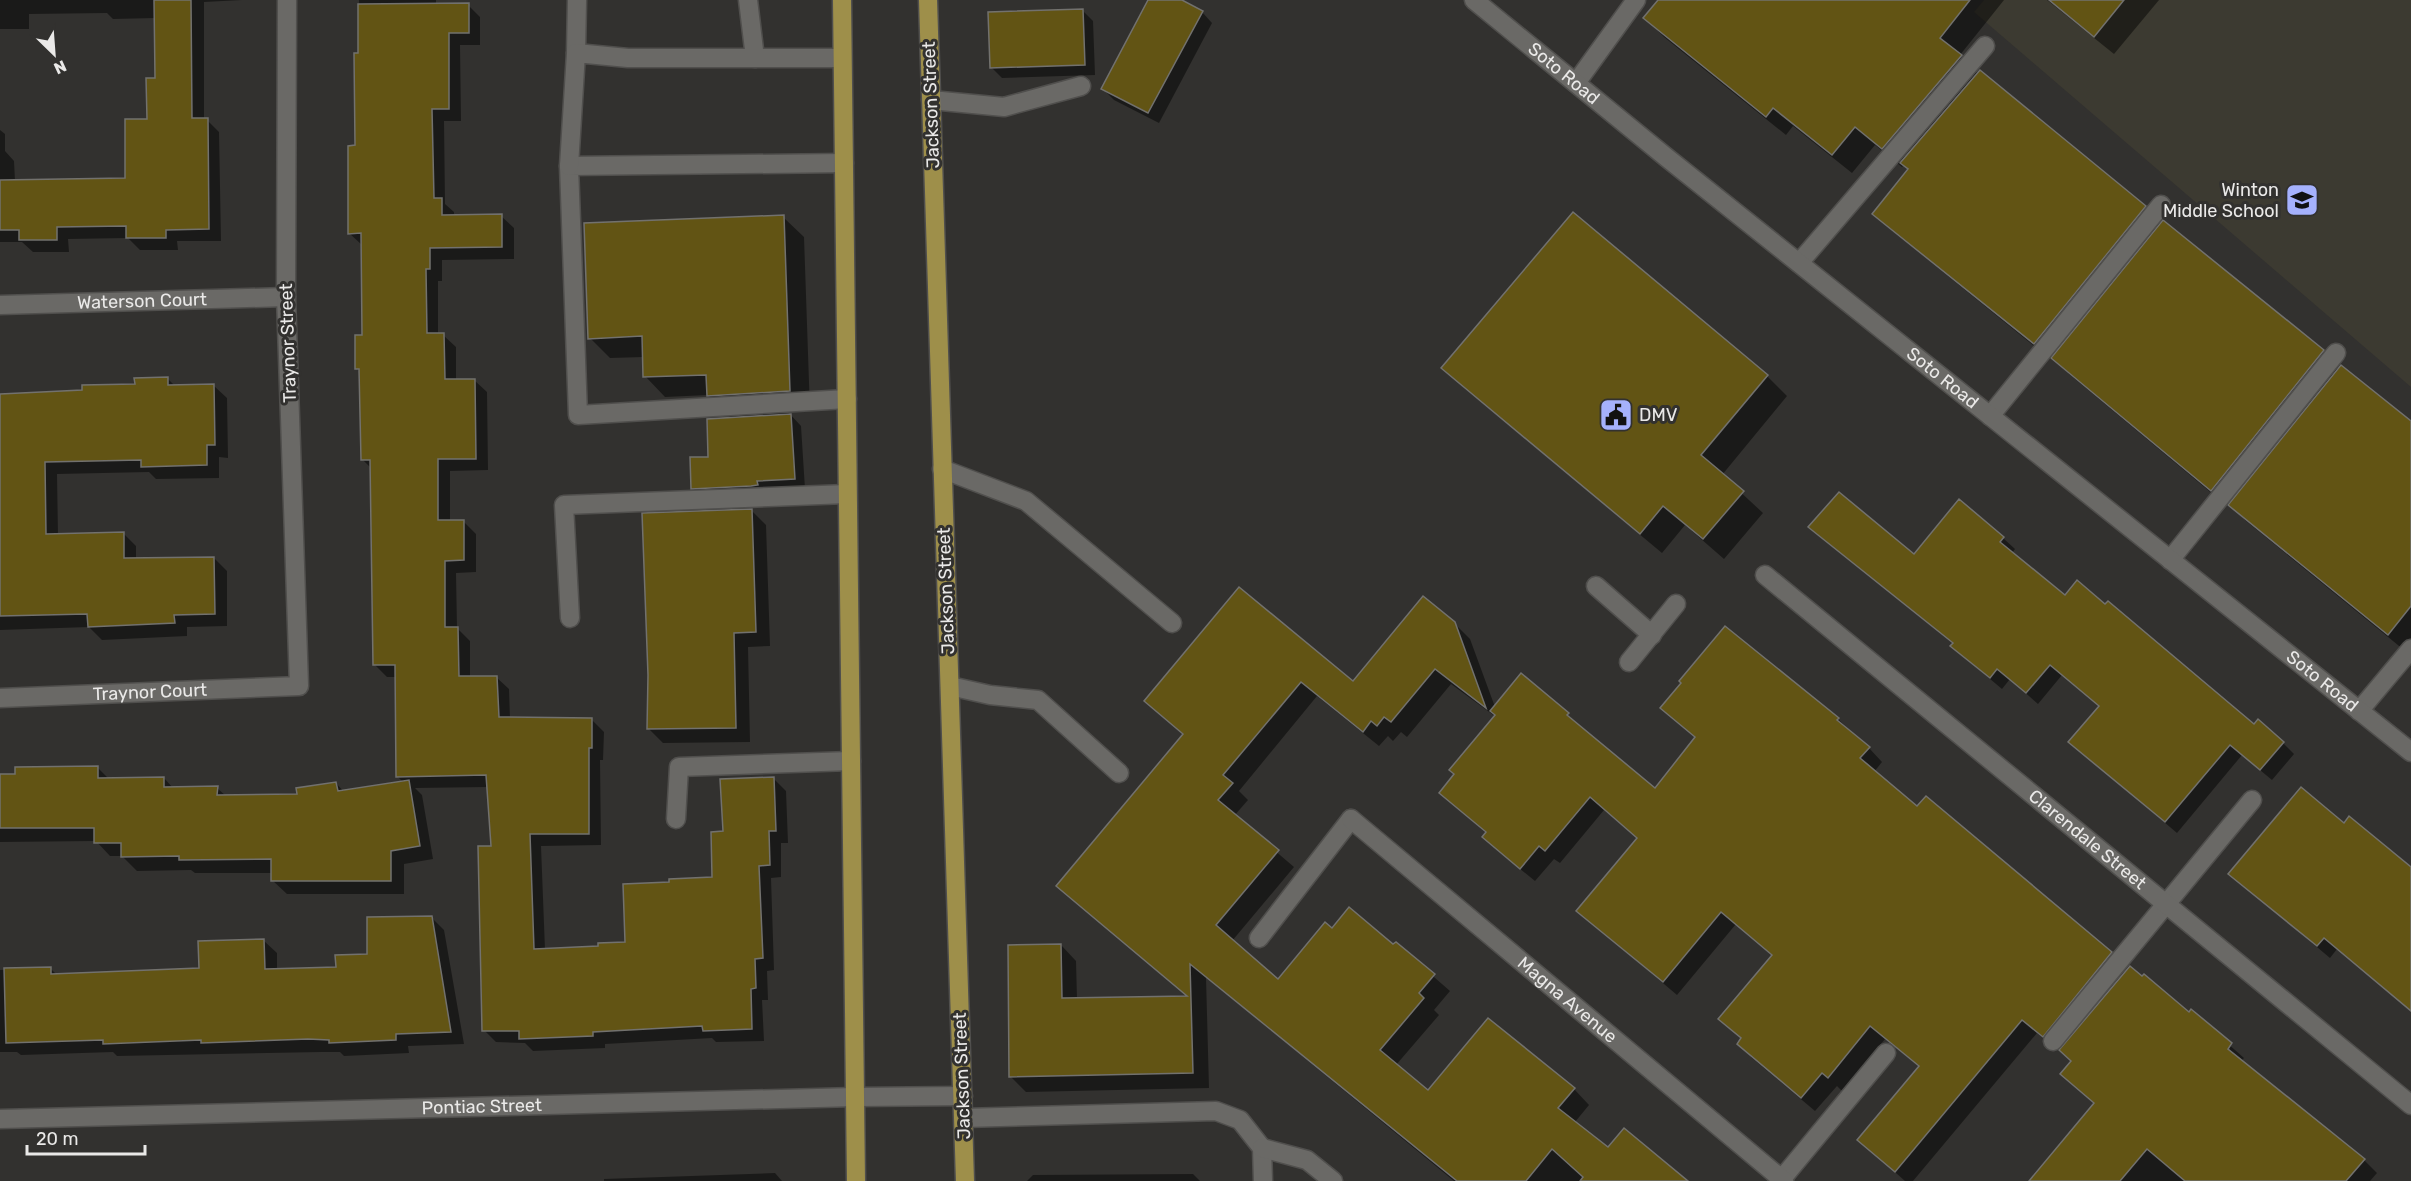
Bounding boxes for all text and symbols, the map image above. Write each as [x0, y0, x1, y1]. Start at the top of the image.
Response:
north arrow [24, 24, 84, 84]
street label: Soto Road [1524, 38, 1604, 109]
street label: Jackson Street [918, 41, 944, 169]
text: N [51, 56, 69, 78]
place label: Winton Middle School [2163, 179, 2279, 222]
school or university icon: Winton Middle School [2284, 182, 2320, 218]
street label: Traynor Street [275, 283, 301, 403]
street label: Waterson Court [77, 288, 207, 314]
street label: Soto Road [1902, 342, 1983, 413]
public building icon: DMV [1598, 397, 1634, 433]
place label: DMV [1639, 404, 1678, 426]
street label: Jackson Street [933, 527, 959, 655]
street label: Soto Road [2282, 646, 2363, 717]
street label: Traynor Court [92, 679, 208, 705]
street label: Clarendale Street [2024, 785, 2151, 894]
street label: Magna Avenue [1513, 952, 1622, 1048]
street label: Jackson Street [949, 1012, 975, 1140]
street label: Pontiac Street [421, 1094, 542, 1119]
scale bar [27, 1118, 146, 1156]
text: 20 m [36, 1128, 78, 1150]

